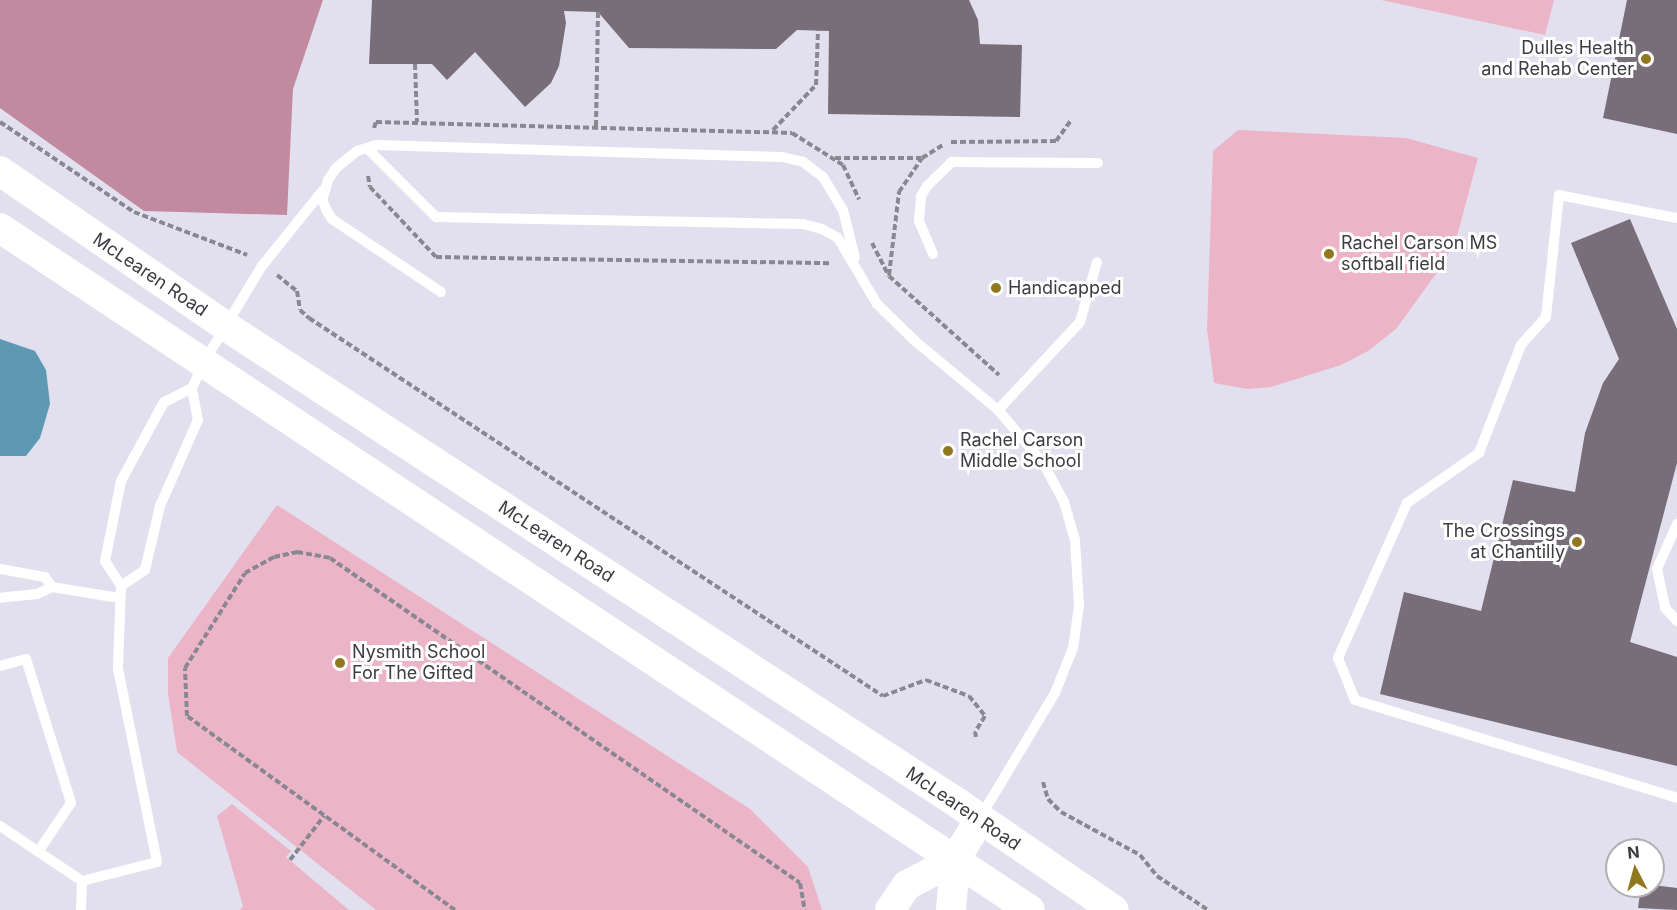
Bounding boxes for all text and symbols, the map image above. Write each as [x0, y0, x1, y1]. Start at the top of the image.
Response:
place label: Dulles Health and Rehab Center [1481, 38, 1634, 80]
marker: Dulles Health and Rehab Center [1639, 52, 1653, 66]
street label: McLearen Road [89, 229, 211, 321]
place label: Rachel Carson MS softball field [1341, 233, 1497, 276]
marker: Rachel Carson MS softball field [1322, 247, 1336, 261]
place label: Handicapped [1008, 277, 1122, 299]
marker: Handicapped [989, 281, 1003, 295]
place label: Rachel Carson Middle School [960, 430, 1083, 472]
marker: Rachel Carson Middle School [941, 444, 955, 458]
street label: McLearen Road [494, 497, 618, 587]
place label: The Crossings at Chantilly [1442, 521, 1565, 564]
marker: The Crossings at Chantilly [1570, 535, 1584, 549]
place label: Nysmith School For The Gifted [352, 642, 485, 684]
marker: Nysmith School For The Gifted [333, 656, 347, 670]
street label: McLearen Road [902, 763, 1024, 855]
north arrow [1605, 838, 1665, 898]
text: N [1626, 842, 1640, 863]

